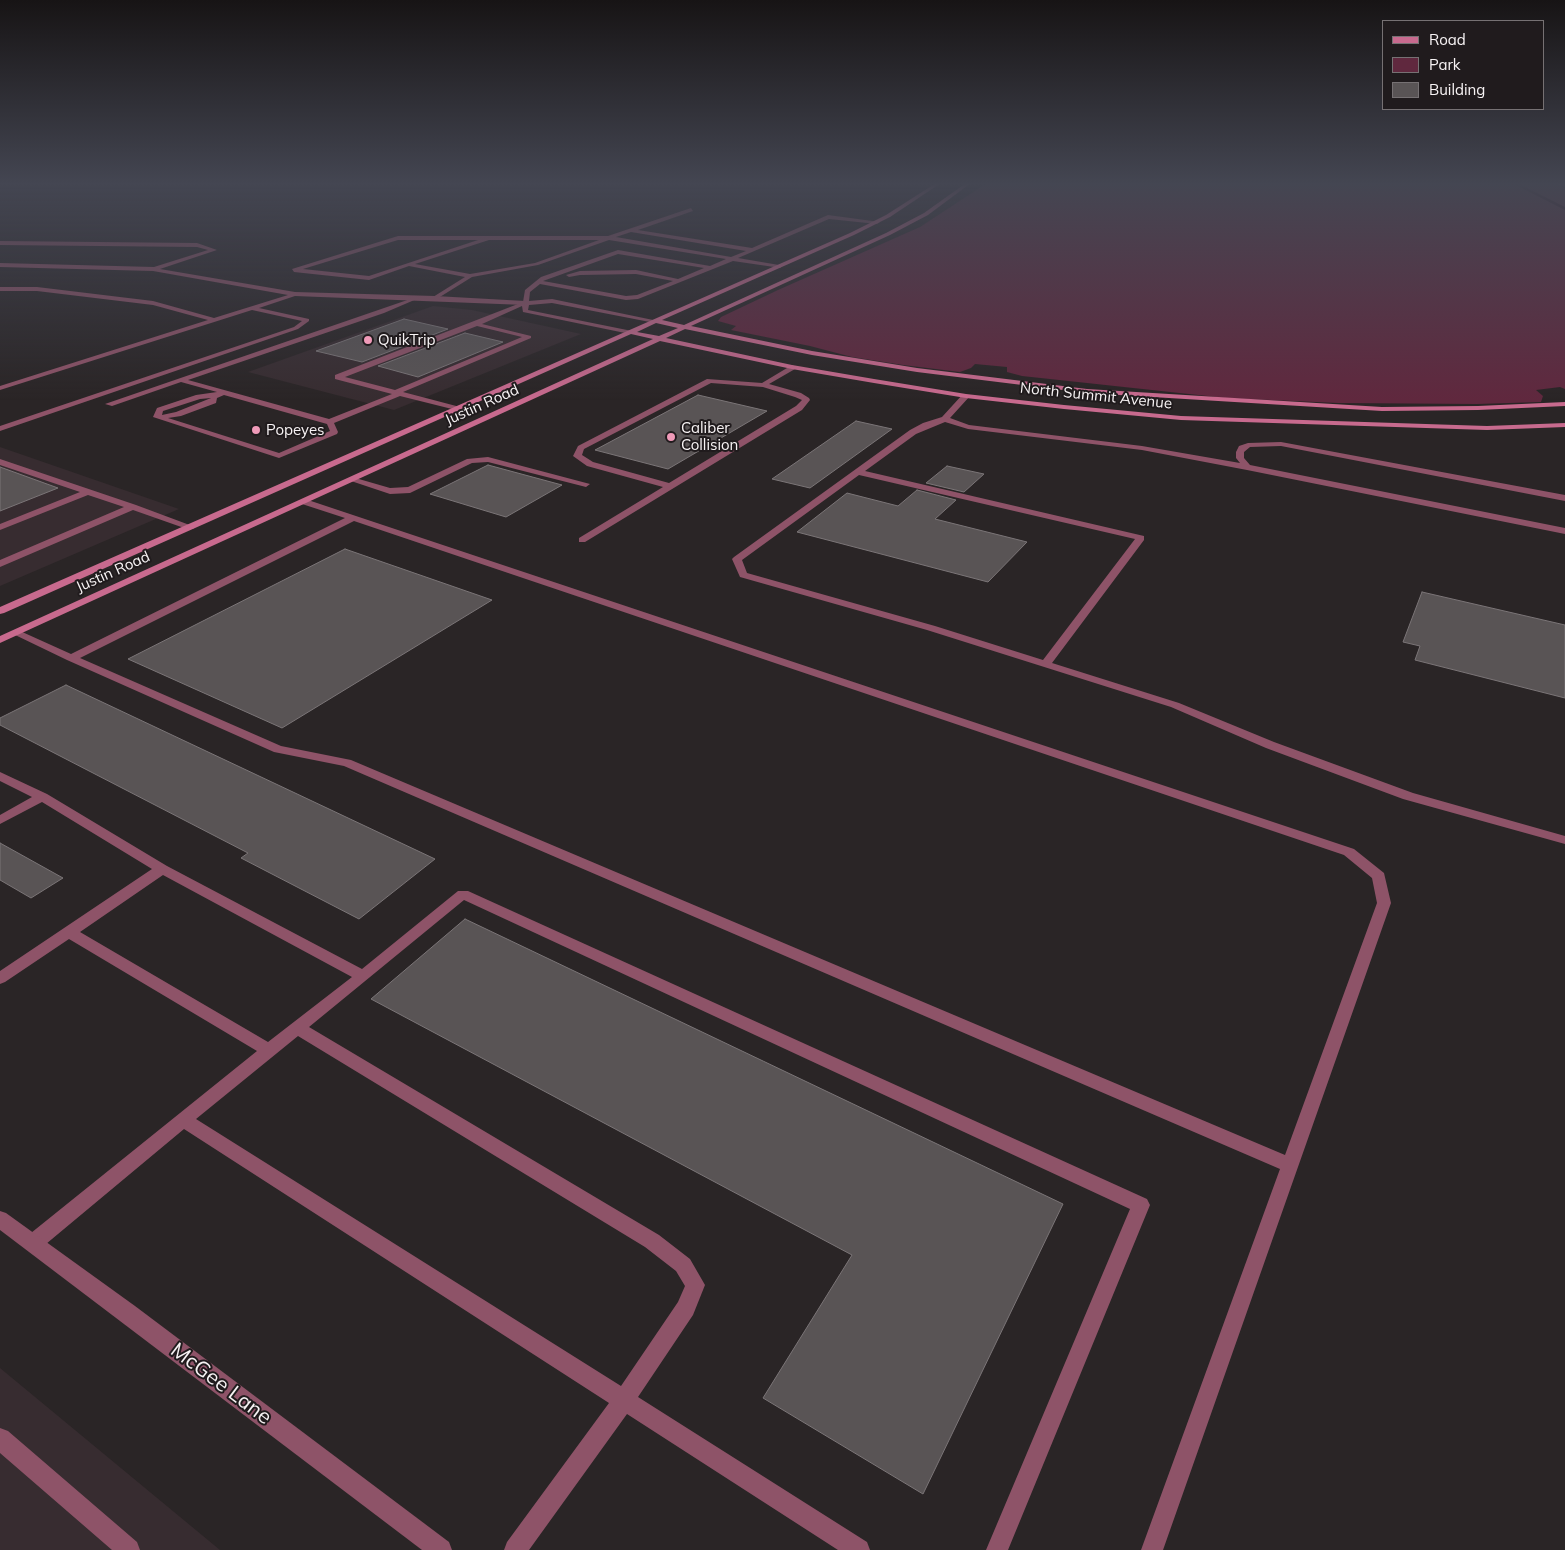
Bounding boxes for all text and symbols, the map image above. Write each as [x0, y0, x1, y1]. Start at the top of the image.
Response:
legend [1382, 20, 1545, 110]
text: Road [1429, 30, 1466, 49]
text: Park [1429, 55, 1461, 74]
text: Building [1429, 80, 1485, 99]
place label: QuikTrip [378, 331, 435, 349]
marker: QuikTrip [362, 334, 374, 346]
street label: North Summit Avenue [1019, 379, 1173, 413]
street label: Justin Road [442, 381, 522, 429]
place label: Caliber Collision [681, 419, 738, 454]
place label: Popeyes [266, 421, 325, 439]
marker: Popeyes [250, 424, 262, 436]
marker: Caliber Collision [665, 431, 677, 443]
street label: Justin Road [73, 548, 153, 596]
street label: McGee Lane [166, 1338, 276, 1430]

